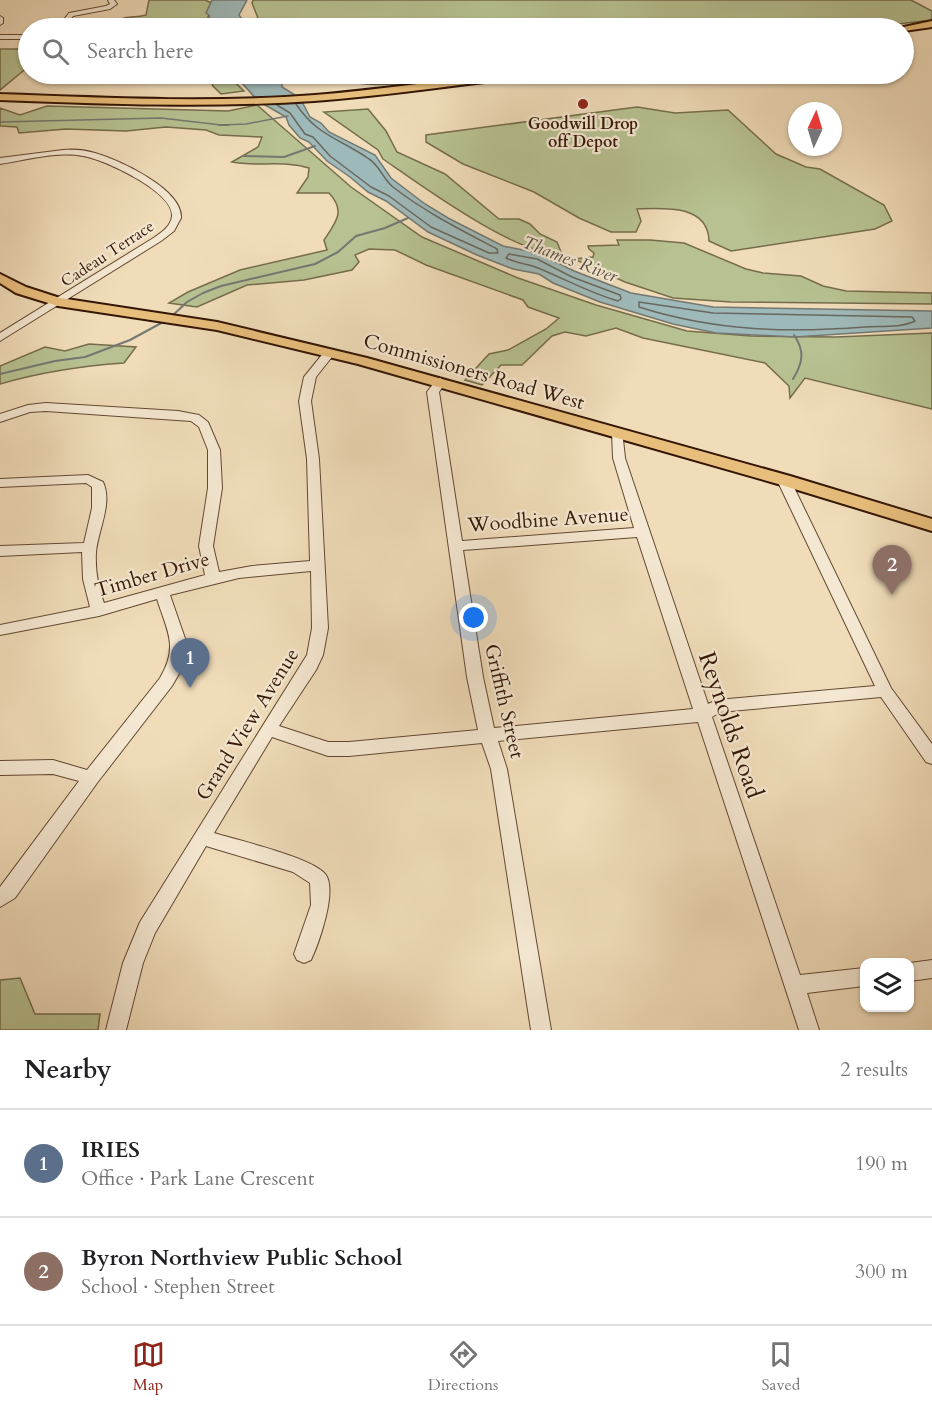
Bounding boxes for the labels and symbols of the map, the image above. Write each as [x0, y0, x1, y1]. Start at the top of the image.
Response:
marker: Goodwill Drop off Depot [576, 97, 590, 111]
north arrow [788, 102, 842, 156]
place label: Goodwill Drop off Depot [528, 113, 638, 153]
street label: Cadeau Terrace [57, 215, 158, 292]
water label: Thames River [519, 230, 622, 289]
street label: Commissioners Road West [360, 327, 588, 416]
street label: Woodbine Avenue [466, 500, 629, 539]
street label: Timber Drive [92, 545, 213, 604]
pin: 2 [872, 546, 912, 595]
your location [459, 603, 488, 632]
pin: 1 [170, 638, 210, 688]
street label: Griffith Street [478, 641, 531, 762]
street label: Grand View Avenue [190, 643, 305, 806]
street label: Reynolds Road [690, 647, 771, 803]

